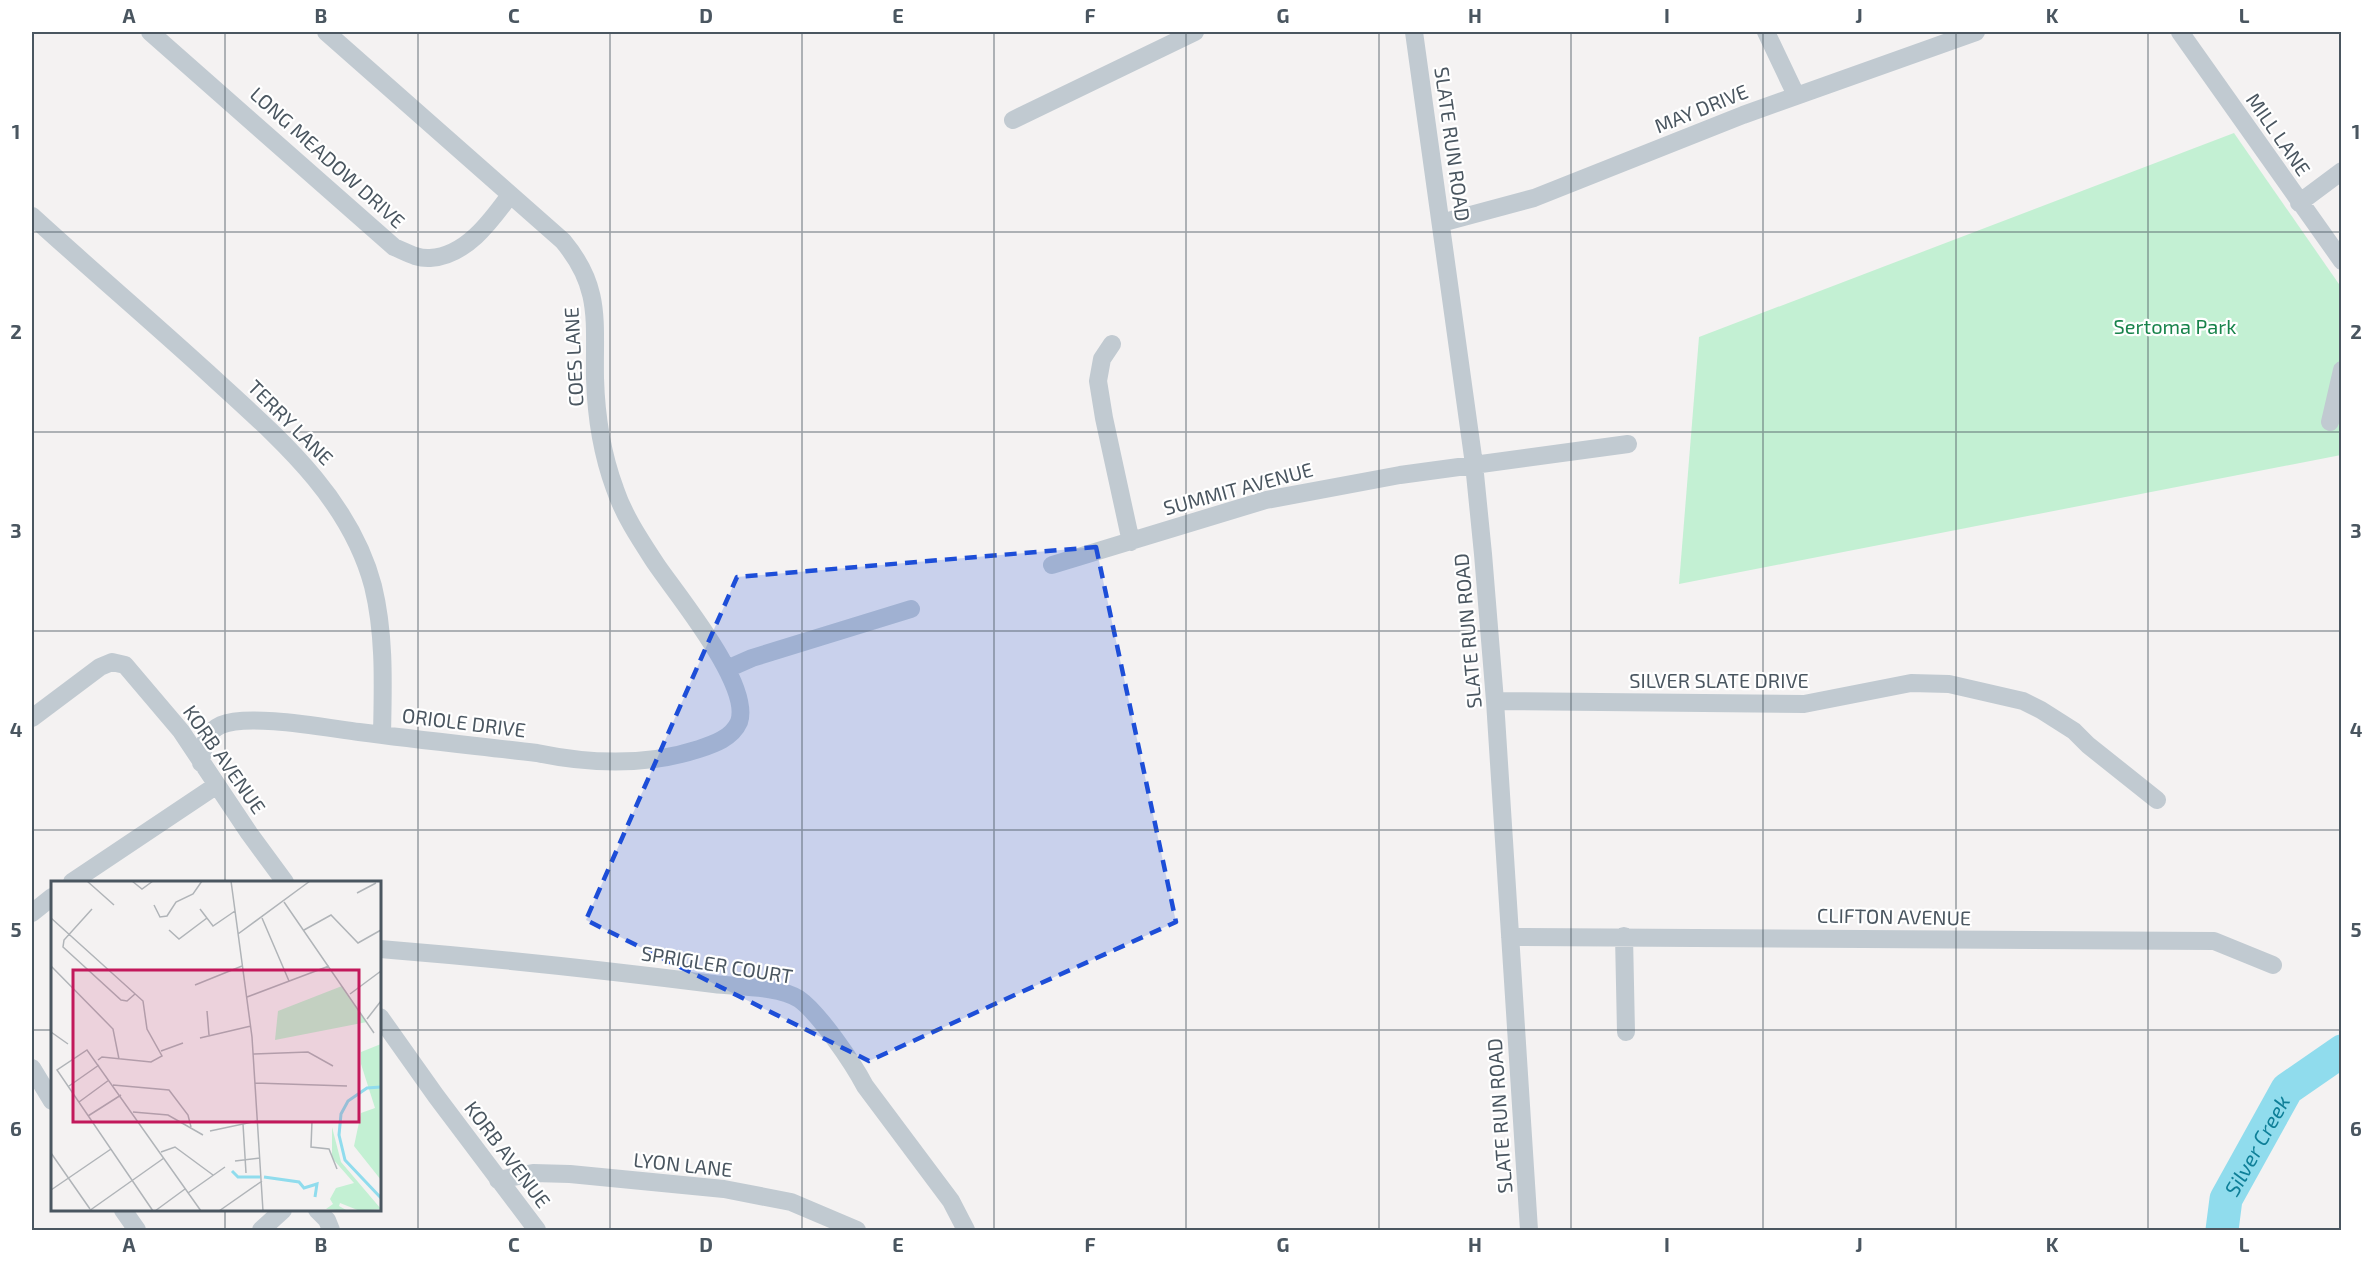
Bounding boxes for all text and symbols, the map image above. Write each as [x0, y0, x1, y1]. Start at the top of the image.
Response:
text: A [122, 3, 136, 27]
text: B [315, 3, 327, 27]
text: C [508, 3, 520, 27]
text: D [699, 3, 713, 27]
text: E [892, 3, 904, 27]
text: F [1084, 3, 1096, 27]
text: G [1277, 3, 1289, 27]
text: H [1468, 3, 1482, 27]
text: I [1664, 3, 1670, 27]
text: J [1855, 3, 1863, 27]
text: K [2046, 3, 2059, 27]
text: L [2239, 3, 2250, 27]
street label: SLATE RUN ROAD [1430, 65, 1476, 223]
street label: MAY DRIVE [1651, 78, 1751, 138]
street label: LONG MEADOW DRIVE [246, 81, 410, 233]
street label: MILL LANE [2242, 88, 2316, 180]
text: 1 [12, 119, 20, 143]
text: 1 [2352, 119, 2360, 143]
street label: COES LANE [558, 307, 588, 407]
park label: Sertoma Park [2114, 314, 2236, 338]
text: 2 [10, 319, 22, 343]
text: 2 [2350, 319, 2362, 343]
street label: TERRY LANE [243, 374, 339, 470]
street label: SUMMIT AVENUE [1161, 457, 1315, 519]
text: 3 [10, 518, 22, 542]
text: 3 [2350, 518, 2362, 542]
street label: SLATE RUN ROAD [1448, 552, 1486, 710]
street label: SILVER SLATE DRIVE [1629, 668, 1809, 692]
street label: KORB AVENUE [179, 700, 271, 818]
street label: ORIOLE DRIVE [401, 703, 527, 741]
text: 4 [10, 717, 23, 741]
text: 4 [2350, 717, 2363, 741]
inset map [51, 881, 381, 1211]
street label: CLIFTON AVENUE [1817, 903, 1971, 929]
text: 5 [10, 917, 22, 941]
text: 5 [2350, 917, 2362, 941]
street label: SPRIGLER COURT [640, 940, 795, 988]
street label: SLATE RUN ROAD [1482, 1038, 1516, 1194]
water label: Silver Creek [2218, 1090, 2294, 1200]
street label: KORB AVENUE [460, 1096, 556, 1212]
text: 6 [10, 1116, 22, 1140]
text: 6 [2350, 1116, 2362, 1140]
street label: LYON LANE [632, 1147, 734, 1181]
text: A [122, 1232, 136, 1256]
text: B [315, 1232, 327, 1256]
text: C [508, 1232, 520, 1256]
text: D [699, 1232, 713, 1256]
text: E [892, 1232, 904, 1256]
text: F [1084, 1232, 1096, 1256]
text: G [1277, 1232, 1289, 1256]
text: H [1468, 1232, 1482, 1256]
text: I [1664, 1232, 1670, 1256]
text: J [1855, 1232, 1863, 1256]
text: K [2046, 1232, 2059, 1256]
text: L [2239, 1232, 2250, 1256]

